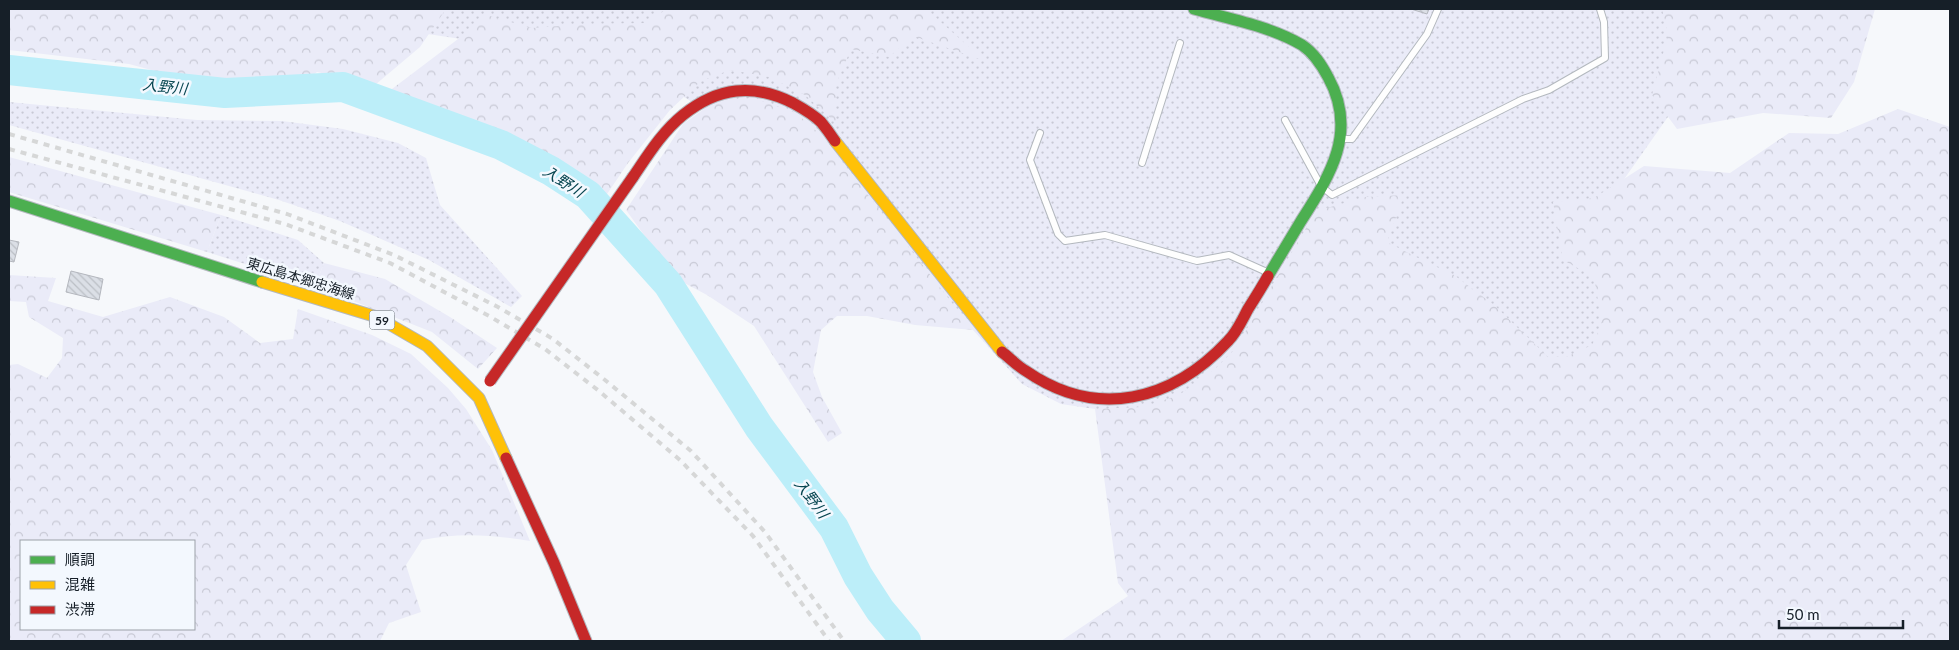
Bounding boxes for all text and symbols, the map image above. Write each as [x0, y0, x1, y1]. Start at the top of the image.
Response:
water label: 入野川 [142, 75, 190, 98]
water label: 入野川 [540, 161, 589, 202]
street label: 東広島本郷忠海線 [245, 253, 357, 303]
road number: 59 [370, 310, 394, 330]
water label: 入野川 [791, 475, 834, 523]
legend [20, 540, 195, 630]
text: 順調 [65, 550, 95, 568]
text: 混雑 [65, 575, 95, 593]
scale bar [1779, 598, 1903, 630]
text: 渋滞 [65, 600, 95, 618]
text: 50 m [1786, 605, 1820, 623]

